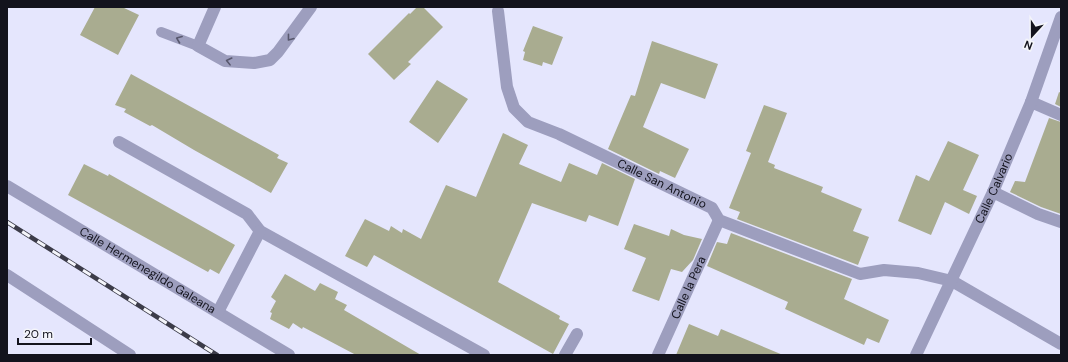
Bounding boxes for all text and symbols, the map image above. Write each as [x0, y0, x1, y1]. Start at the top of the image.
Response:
north arrow [1012, 16, 1052, 56]
one-way arrow [287, 33, 294, 40]
one-way arrow [176, 36, 183, 44]
text: N [1022, 37, 1035, 53]
one-way arrow [225, 57, 232, 65]
street label: Calle Calvario [971, 151, 1016, 226]
street label: Calle San Antonio [614, 155, 709, 212]
street label: Calle Hermenegildo Galeana [76, 223, 219, 317]
street label: Calle la Pera [667, 254, 710, 322]
scale bar [18, 320, 91, 346]
text: 20 m [24, 326, 53, 342]

